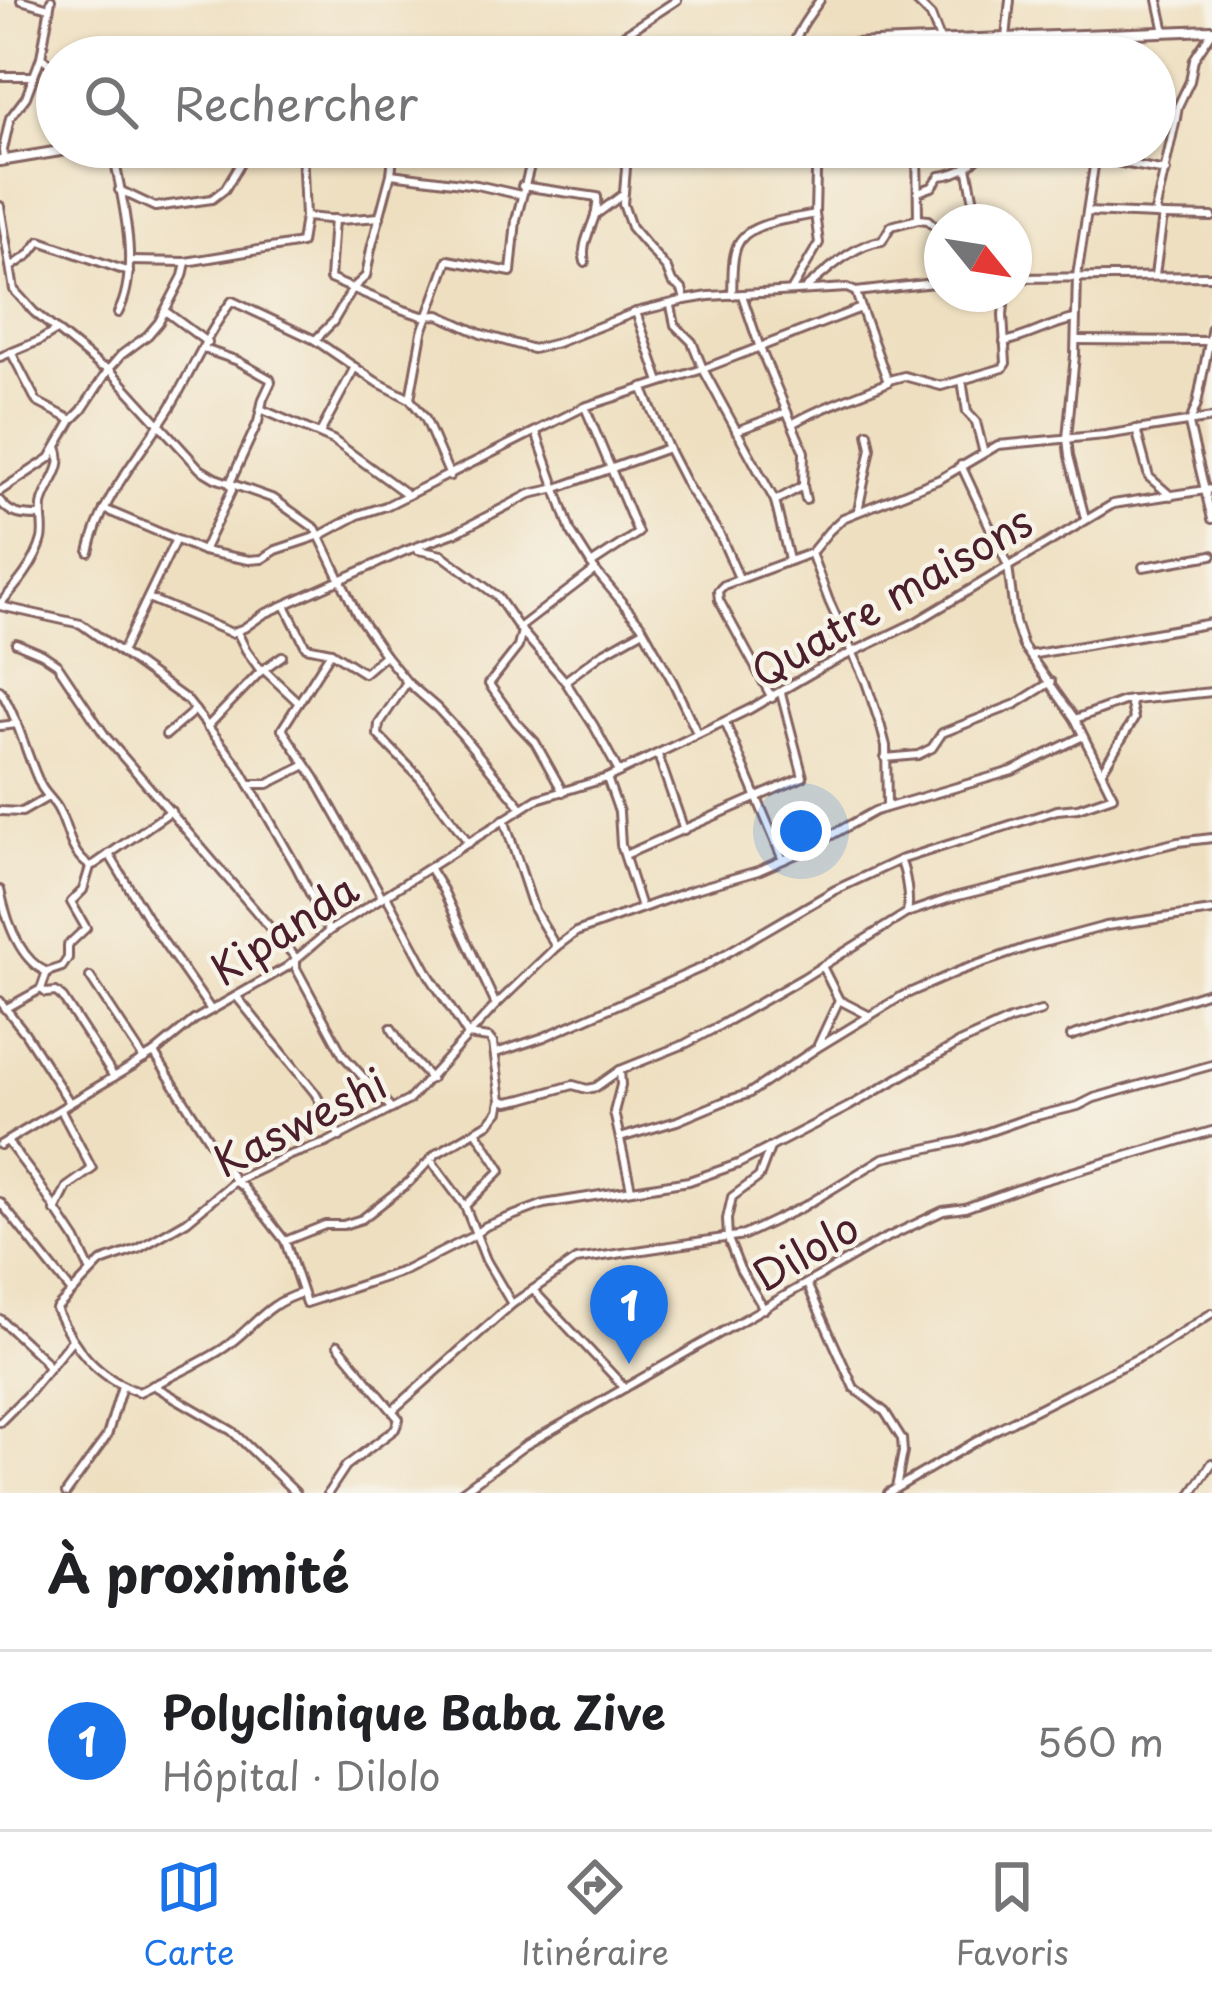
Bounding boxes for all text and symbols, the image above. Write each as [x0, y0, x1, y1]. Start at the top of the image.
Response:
search box [36, 36, 1176, 168]
text: Rechercher [174, 68, 418, 136]
icon: search [78, 69, 144, 135]
north arrow [924, 204, 1032, 312]
street label: Quatre maisons [738, 489, 1044, 701]
your location [771, 801, 831, 861]
street label: Kipanda [196, 856, 370, 1000]
street label: Kasweshi [201, 1051, 397, 1191]
street label: Dilolo [740, 1194, 870, 1306]
pin: 1 [590, 1265, 668, 1364]
text: À proximité [48, 1533, 349, 1610]
text: Polyclinique Baba Zive [162, 1677, 666, 1745]
text: 1 [78, 1711, 96, 1770]
text: 560 m [1037, 1711, 1164, 1770]
text: Hôpital · Dilolo [162, 1745, 441, 1804]
tab: Carte [143, 1854, 235, 1976]
tab: Itinéraire [521, 1854, 669, 1976]
tab: Favoris [955, 1854, 1069, 1976]

